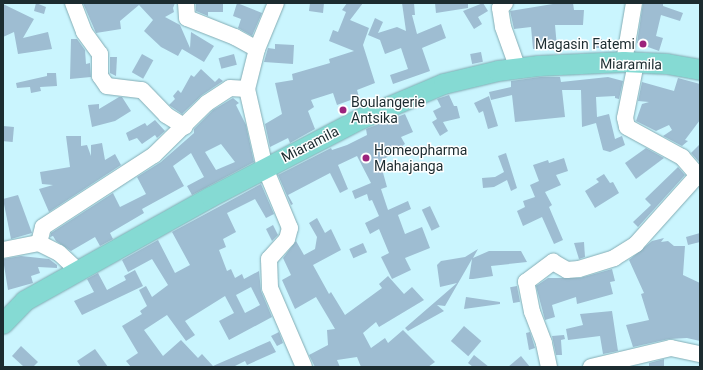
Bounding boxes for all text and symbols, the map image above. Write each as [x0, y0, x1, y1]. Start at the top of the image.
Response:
place label: Magasin Fatemi [535, 36, 635, 52]
marker: Magasin Fatemi [638, 39, 648, 49]
street label: Miaramila [600, 55, 662, 73]
place label: Boulangerie Antsika [351, 94, 425, 126]
marker: Boulangerie Antsika [338, 105, 348, 115]
street label: Miaramila [279, 122, 341, 166]
place label: Homeopharma Mahajanga [374, 142, 467, 174]
marker: Homeopharma Mahajanga [361, 153, 371, 163]

